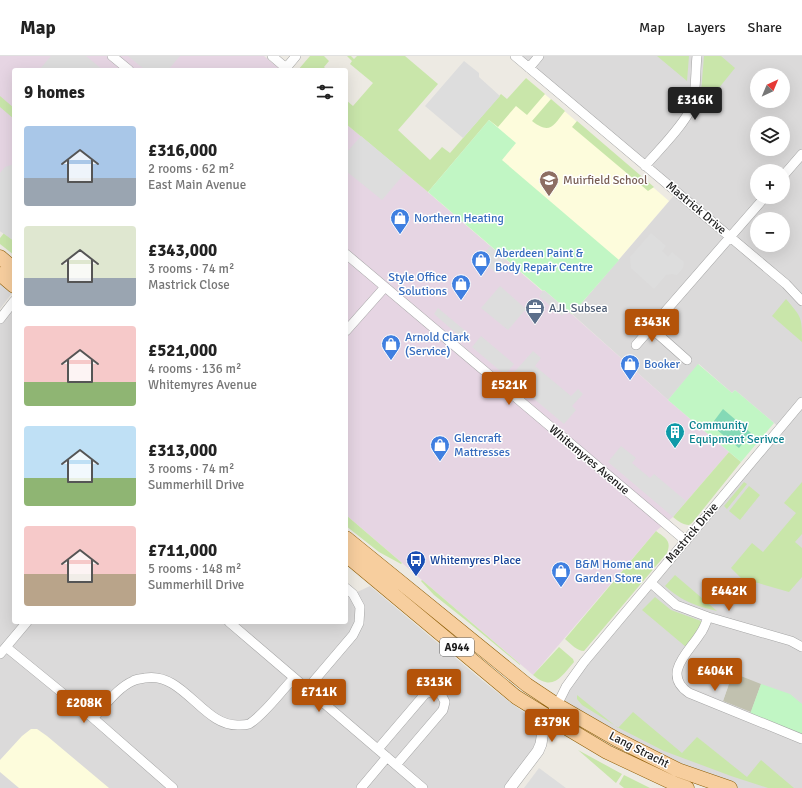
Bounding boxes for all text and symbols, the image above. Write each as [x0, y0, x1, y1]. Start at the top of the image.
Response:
text: Map [20, 16, 56, 40]
text: Map [639, 19, 665, 36]
text: Layers [687, 19, 726, 36]
text: Share [748, 19, 782, 36]
north arrow [750, 68, 790, 108]
map controls [750, 68, 790, 252]
icon: filters [314, 81, 336, 103]
text: 9 homes [24, 82, 85, 103]
pin: £316K [667, 87, 723, 121]
text: £316K [677, 92, 713, 108]
button: layers [750, 116, 790, 156]
text: £316,000 [148, 140, 217, 161]
icon: home [56, 142, 104, 190]
text: 2 rooms · 62 m² [148, 161, 234, 177]
button: + [750, 164, 790, 204]
school or university icon: Muirfield School [538, 169, 560, 197]
place label: Muirfield School [563, 173, 648, 188]
text: East Main Avenue [148, 177, 246, 193]
street label: Mastrick Drive [663, 178, 729, 238]
shop icon: Northern Heating [389, 207, 411, 235]
place label: Northern Heating [414, 211, 504, 226]
button: − [750, 212, 790, 252]
text: £343,000 [148, 240, 217, 261]
icon: home [56, 242, 104, 290]
place label: Aberdeen Paint & Body Repair Centre [495, 246, 593, 275]
shop icon: Aberdeen Paint & Body Repair Centre [470, 249, 492, 277]
text: 3 rooms · 74 m² [148, 261, 234, 277]
place label: Style Office Solutions [388, 270, 447, 299]
shop icon: Style Office Solutions [450, 273, 472, 301]
text: Mastrick Close [148, 277, 230, 293]
office icon: AJL Subsea [524, 297, 546, 325]
place label: AJL Subsea [549, 301, 608, 316]
pin: £343K [624, 309, 680, 343]
text: £343K [634, 314, 670, 330]
place label: Arnold Clark (Service) [405, 330, 469, 359]
shop icon: Arnold Clark (Service) [380, 333, 402, 361]
text: £521,000 [148, 340, 217, 361]
icon: home [56, 342, 104, 390]
shop icon: Booker [619, 353, 641, 381]
place label: Booker [644, 357, 681, 372]
text: 4 rooms · 136 m² [148, 361, 241, 377]
pin: £521K [481, 372, 537, 406]
text: Whitemyres Avenue [148, 377, 257, 393]
text: £521K [491, 377, 527, 393]
place label: Community Equipment Serivce [689, 418, 784, 447]
building icon: Community Equipment Serivce [664, 421, 686, 449]
street label: Whitemyres Avenue [546, 422, 632, 498]
place label: Glencraft Mattresses [454, 431, 510, 460]
shop icon: Glencraft Mattresses [429, 434, 451, 462]
text: £313,000 [148, 440, 217, 461]
icon: home [56, 442, 104, 490]
text: 3 rooms · 74 m² [148, 461, 234, 477]
text: Summerhill Drive [148, 477, 244, 493]
street label: Mastrick Drive [662, 500, 722, 566]
text: £711,000 [148, 540, 217, 561]
icon: home [56, 542, 104, 590]
bus stop icon: Whitemyres Place [405, 549, 427, 577]
place label: Whitemyres Place [430, 553, 521, 568]
place label: B&M Home and Garden Store [575, 557, 654, 586]
shop icon: B&M Home and Garden Store [550, 560, 572, 588]
text: 5 rooms · 148 m² [148, 561, 241, 577]
text: Summerhill Drive [148, 577, 244, 593]
pin: £442K [701, 578, 757, 612]
text: £442K [711, 583, 747, 599]
road number: A944 [440, 638, 474, 656]
pin: £404K [687, 658, 743, 692]
text: £404K [697, 663, 733, 679]
pin: £313K [406, 669, 462, 703]
text: £313K [416, 674, 452, 690]
pin: £711K [291, 679, 347, 713]
text: £711K [301, 684, 337, 700]
pin: £208K [56, 690, 112, 724]
text: £208K [66, 695, 102, 711]
pin: £379K [524, 709, 580, 743]
text: £379K [534, 714, 570, 730]
street label: Lang Stracht [606, 728, 672, 772]

